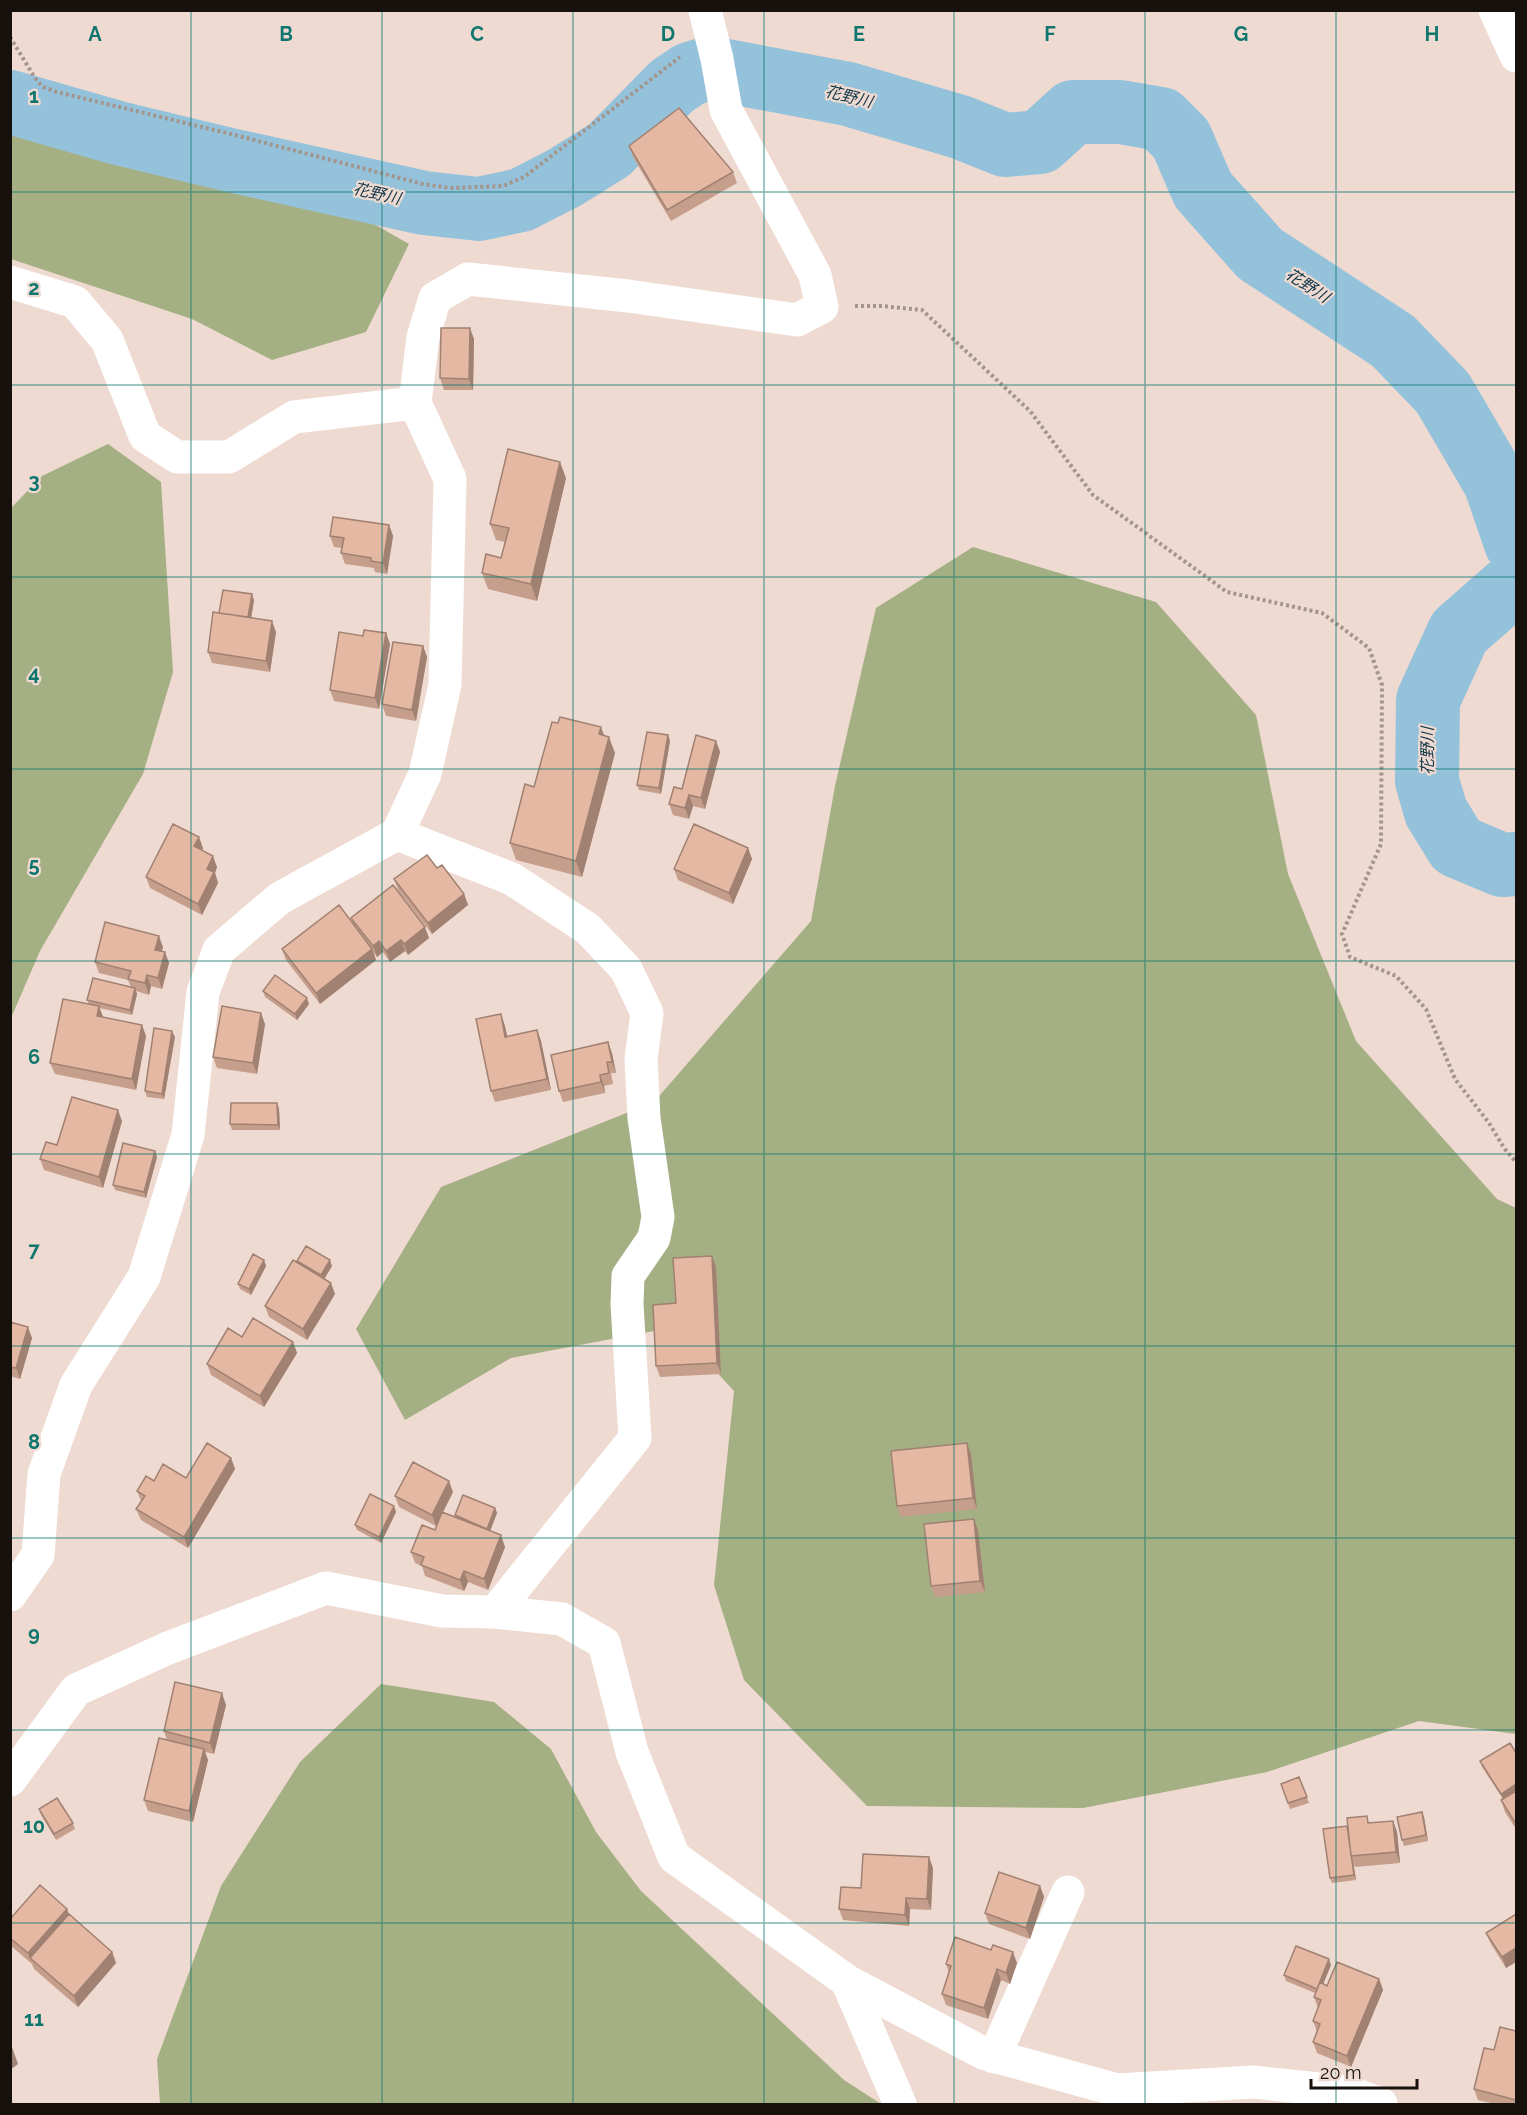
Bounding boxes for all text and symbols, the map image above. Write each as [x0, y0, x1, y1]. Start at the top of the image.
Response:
text: A [88, 22, 102, 46]
text: B [279, 22, 293, 46]
text: C [470, 22, 484, 46]
text: D [661, 22, 675, 46]
text: E [853, 22, 865, 46]
text: F [1044, 22, 1056, 46]
text: G [1234, 22, 1248, 46]
text: H [1425, 22, 1439, 46]
water label: 花野川 [823, 81, 876, 112]
text: 1 [29, 84, 39, 108]
water label: 花野川 [351, 179, 404, 209]
water label: 花野川 [1282, 264, 1335, 308]
text: 2 [28, 276, 40, 300]
text: 3 [28, 469, 40, 493]
text: 4 [28, 661, 40, 685]
water label: 花野川 [1418, 725, 1437, 775]
text: 5 [28, 853, 40, 877]
text: 6 [28, 1045, 40, 1069]
text: 7 [28, 1238, 40, 1262]
text: 8 [28, 1430, 40, 1454]
text: 9 [28, 1622, 40, 1646]
text: 10 [23, 1814, 45, 1838]
text: 11 [24, 2007, 44, 2031]
scale bar [1311, 2052, 1418, 2090]
text: 20 m [1320, 2062, 1362, 2083]

